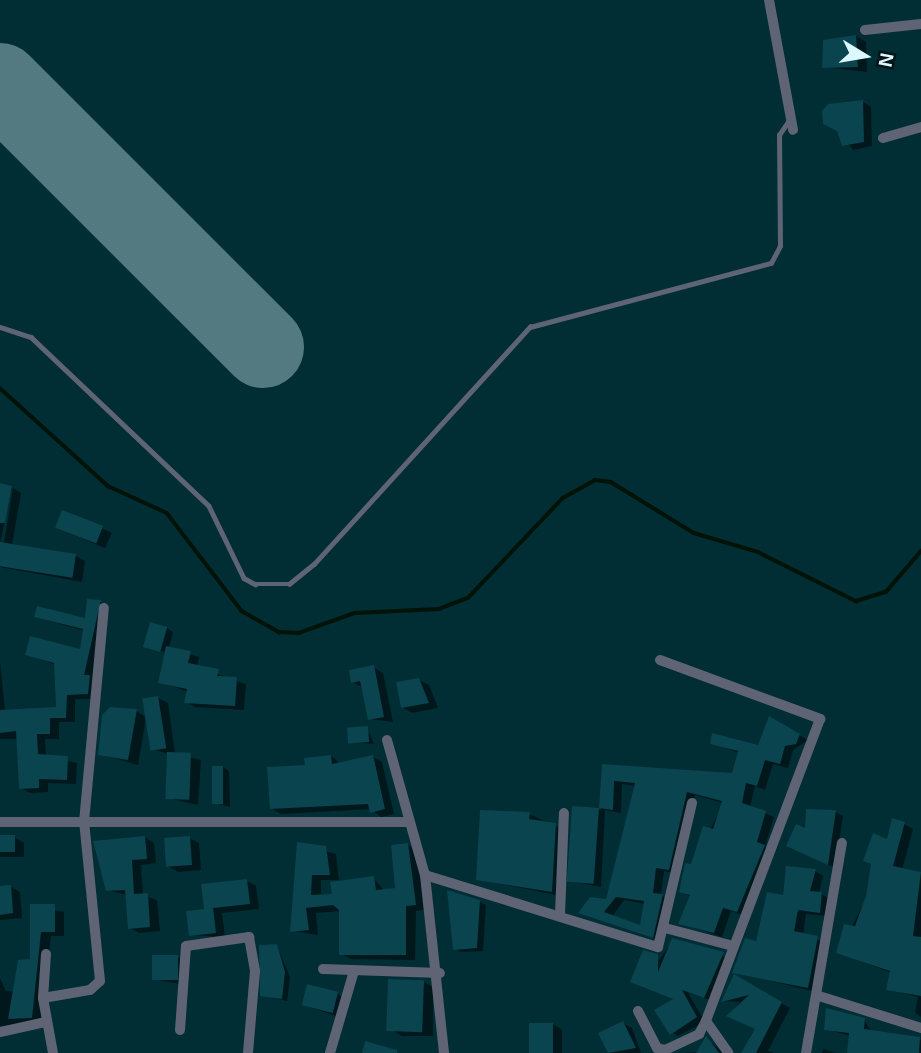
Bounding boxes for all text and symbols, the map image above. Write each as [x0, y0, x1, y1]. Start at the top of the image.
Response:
north arrow [830, 21, 900, 91]
text: N [874, 51, 898, 69]

